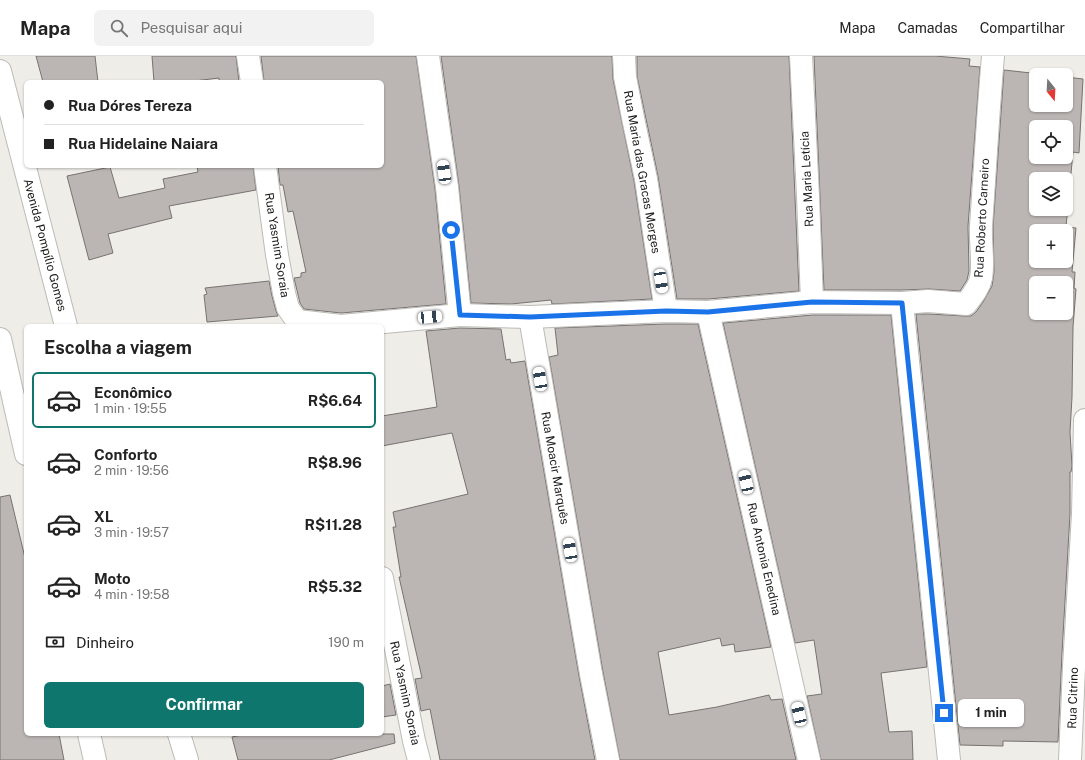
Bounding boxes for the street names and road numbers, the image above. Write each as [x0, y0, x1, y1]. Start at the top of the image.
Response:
street label: Rua Maria das Gracas Merges [621, 89, 663, 255]
street label: Rua Maria Letícia [798, 131, 816, 227]
street label: Rua Roberto Carneiro [972, 158, 992, 278]
street label: Avenida Pompílio Gomes [21, 177, 69, 313]
street label: Rua Yasmim Soraia [262, 192, 292, 298]
street label: Rua Moacir Marquês [538, 411, 572, 525]
street label: Rua Antonia Enedina [744, 501, 784, 617]
street label: Rua Yasmim Soraia [387, 640, 423, 746]
street label: Rua Citrino [1065, 667, 1081, 729]

